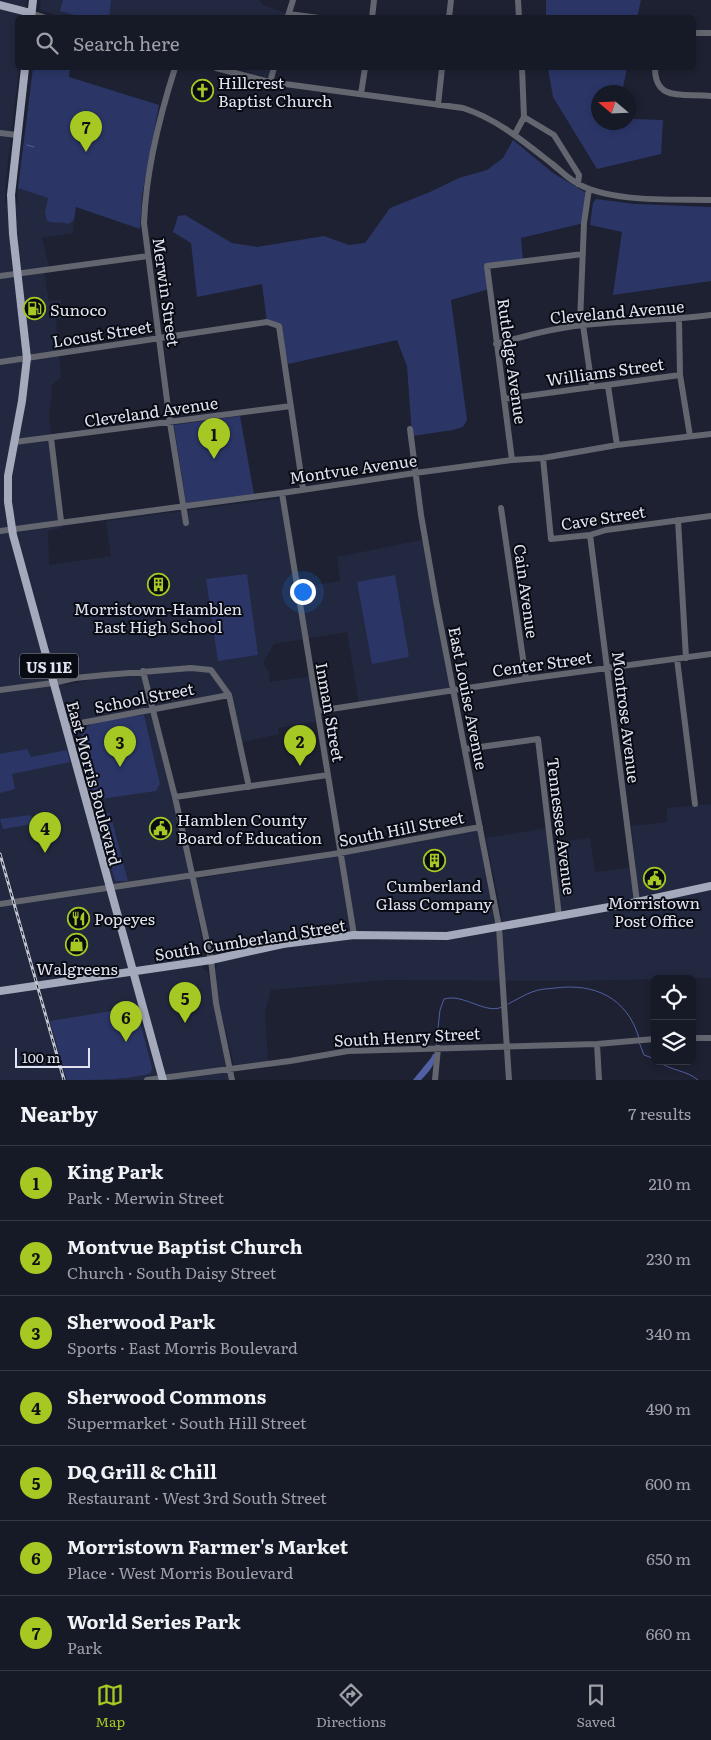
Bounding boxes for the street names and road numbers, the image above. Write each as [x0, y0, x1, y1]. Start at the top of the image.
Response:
street label: Merwin Street [147, 236, 187, 349]
street label: Cleveland Avenue [549, 293, 685, 329]
street label: Rutledge Avenue [492, 297, 534, 425]
street label: Locust Street [51, 313, 154, 353]
street label: Williams Street [545, 351, 666, 391]
street label: Cleveland Avenue [83, 390, 219, 432]
street label: Montvue Avenue [288, 447, 418, 489]
street label: Cave Street [559, 498, 648, 536]
street label: Cain Avenue [509, 542, 545, 640]
street label: East Louise Avenue [443, 624, 495, 772]
street label: Center Street [491, 644, 594, 682]
street label: Montrose Avenue [607, 650, 647, 784]
road number: US 11E [20, 654, 78, 678]
street label: Inman Street [310, 660, 352, 764]
street label: School Street [92, 676, 196, 718]
street label: East Morris Boulevard [61, 698, 129, 868]
street label: Tennessee Avenue [542, 756, 582, 896]
street label: South Hill Street [336, 804, 466, 852]
street label: South Cumberland Street [153, 912, 348, 966]
street label: South Henry Street [333, 1020, 481, 1052]

